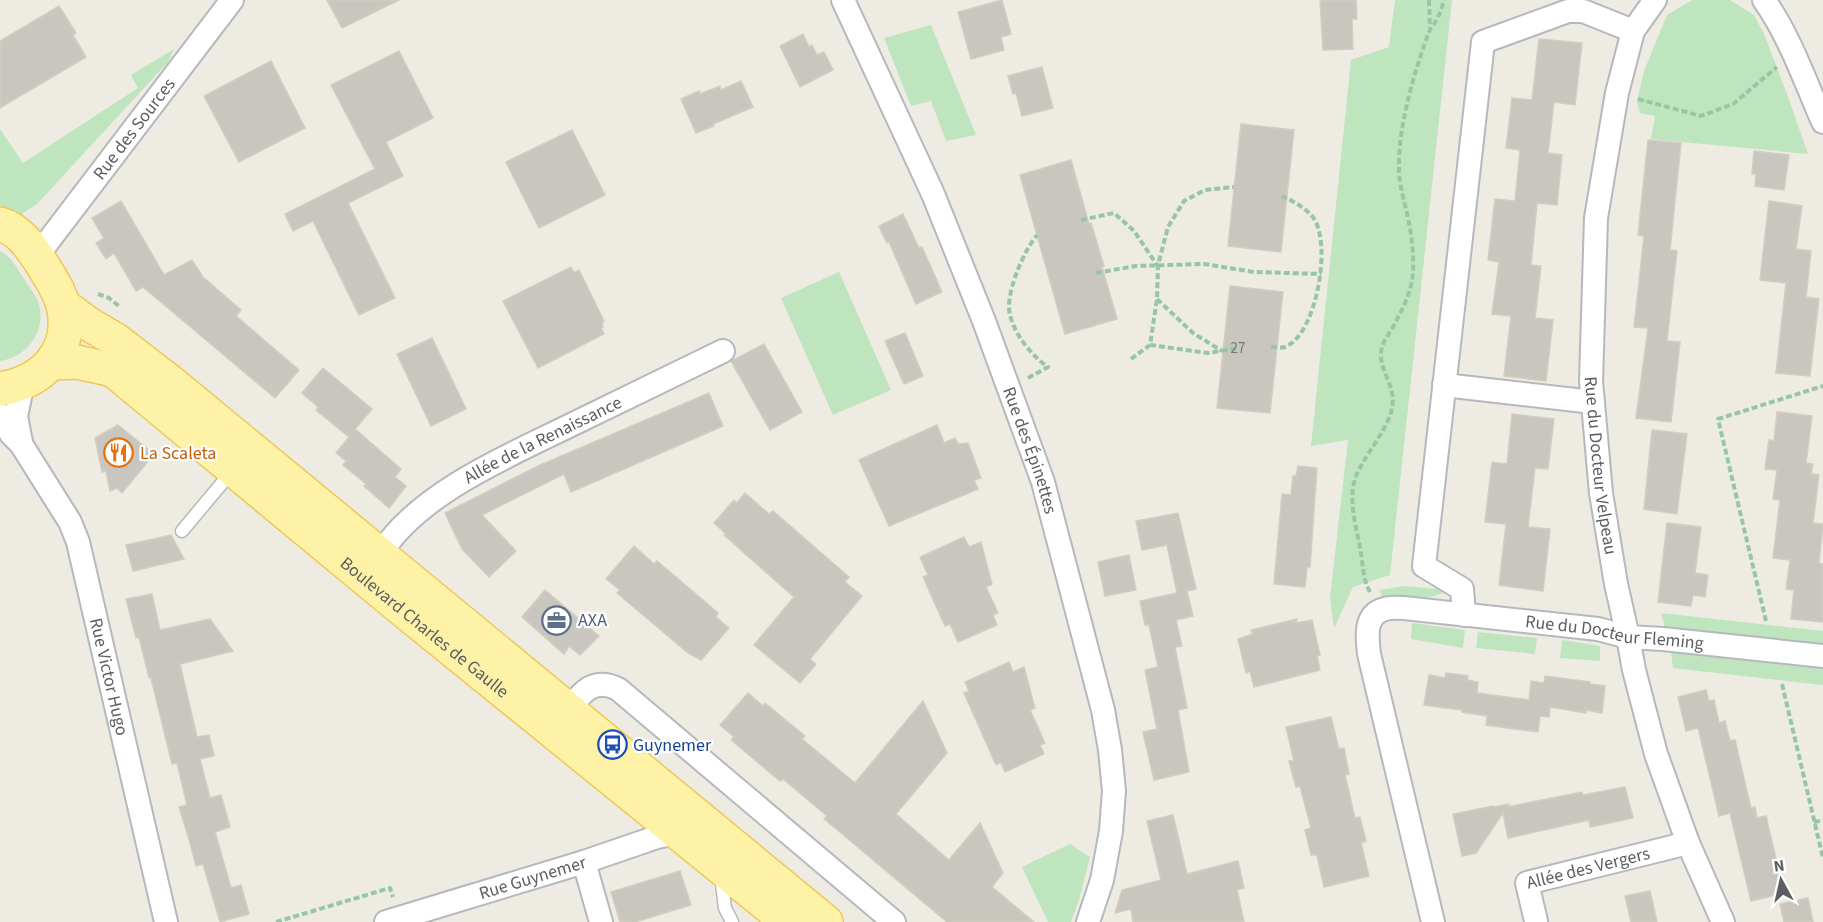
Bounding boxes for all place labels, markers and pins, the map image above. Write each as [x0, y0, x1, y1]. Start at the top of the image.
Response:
restaurant icon: La Scaleta [103, 437, 135, 469]
place label: La Scaleta [140, 441, 216, 466]
office icon: AXA [541, 604, 573, 636]
place label: AXA [578, 608, 607, 633]
bus stop icon: Guynemer [596, 729, 628, 761]
place label: Guynemer [633, 733, 712, 758]

